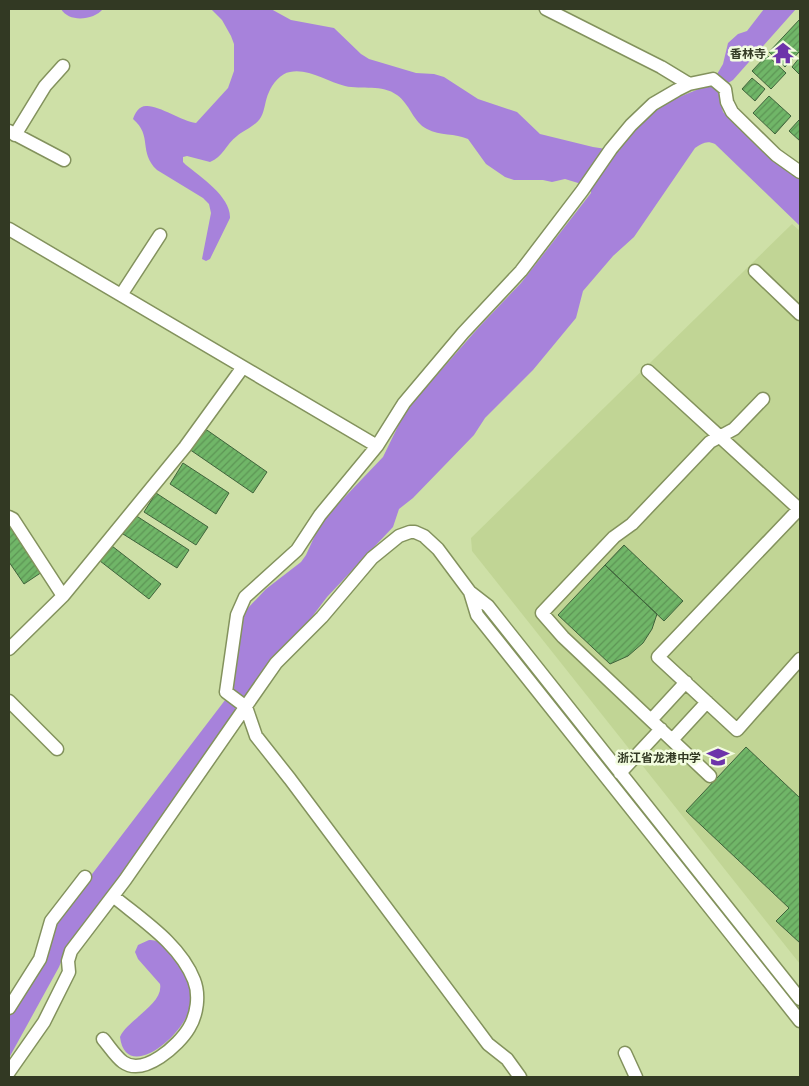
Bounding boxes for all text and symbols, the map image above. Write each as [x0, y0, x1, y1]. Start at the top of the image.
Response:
temple icon: 香林寺 [770, 40, 796, 66]
place label: 香林寺 [730, 45, 766, 62]
school or university icon: 浙江省龙港中学 [705, 744, 731, 770]
place label: 浙江省龙港中学 [617, 749, 701, 766]

